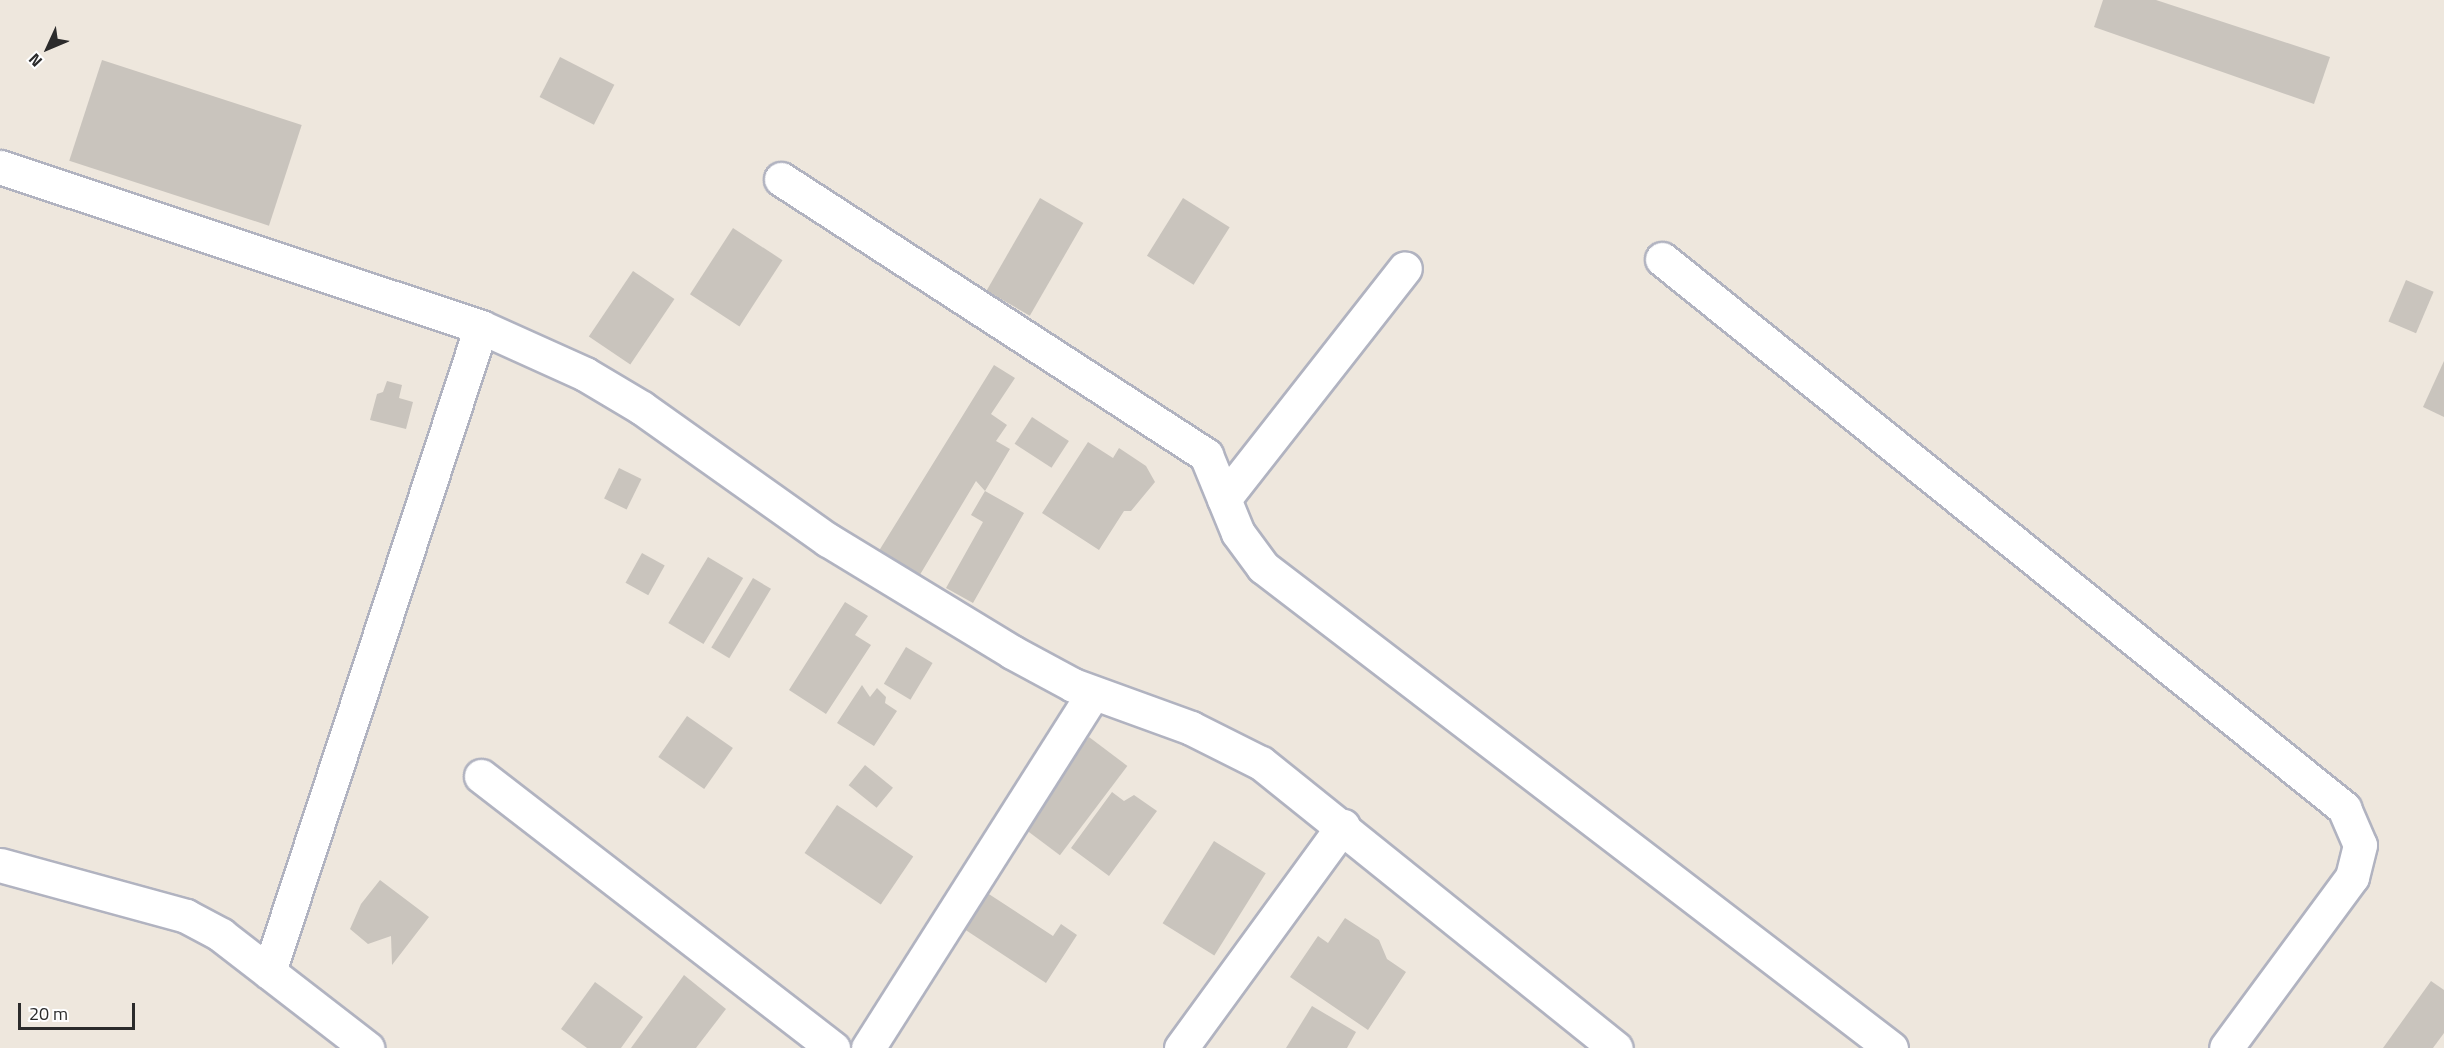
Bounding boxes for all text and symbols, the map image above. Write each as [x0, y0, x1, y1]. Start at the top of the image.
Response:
north arrow [18, 18, 78, 78]
text: N [23, 48, 48, 73]
scale bar [21, 991, 138, 1029]
text: 20 m [29, 1000, 68, 1027]

